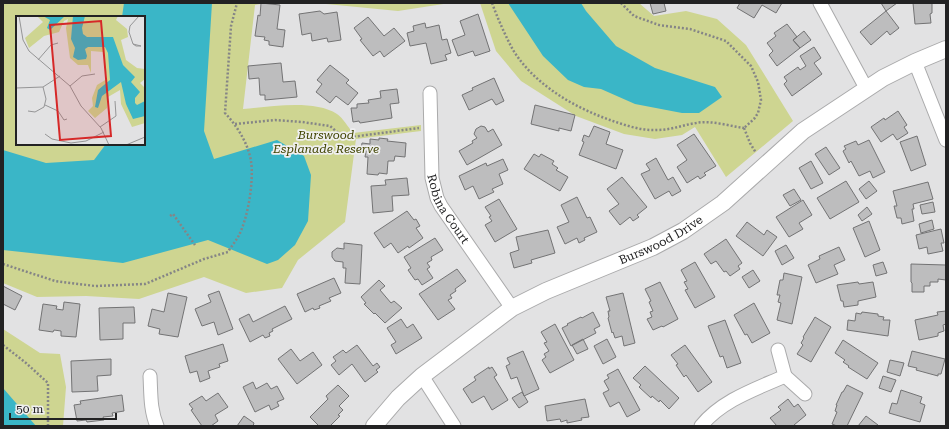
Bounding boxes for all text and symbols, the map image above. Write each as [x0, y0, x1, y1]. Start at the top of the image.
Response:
inset map [16, 16, 145, 145]
park label: Burswood Esplanade Reserve [272, 128, 379, 156]
street label: Robina Court [424, 173, 472, 247]
street label: Burswood Drive [617, 212, 706, 267]
scale bar [10, 395, 116, 421]
text: 50 m [16, 402, 43, 416]

